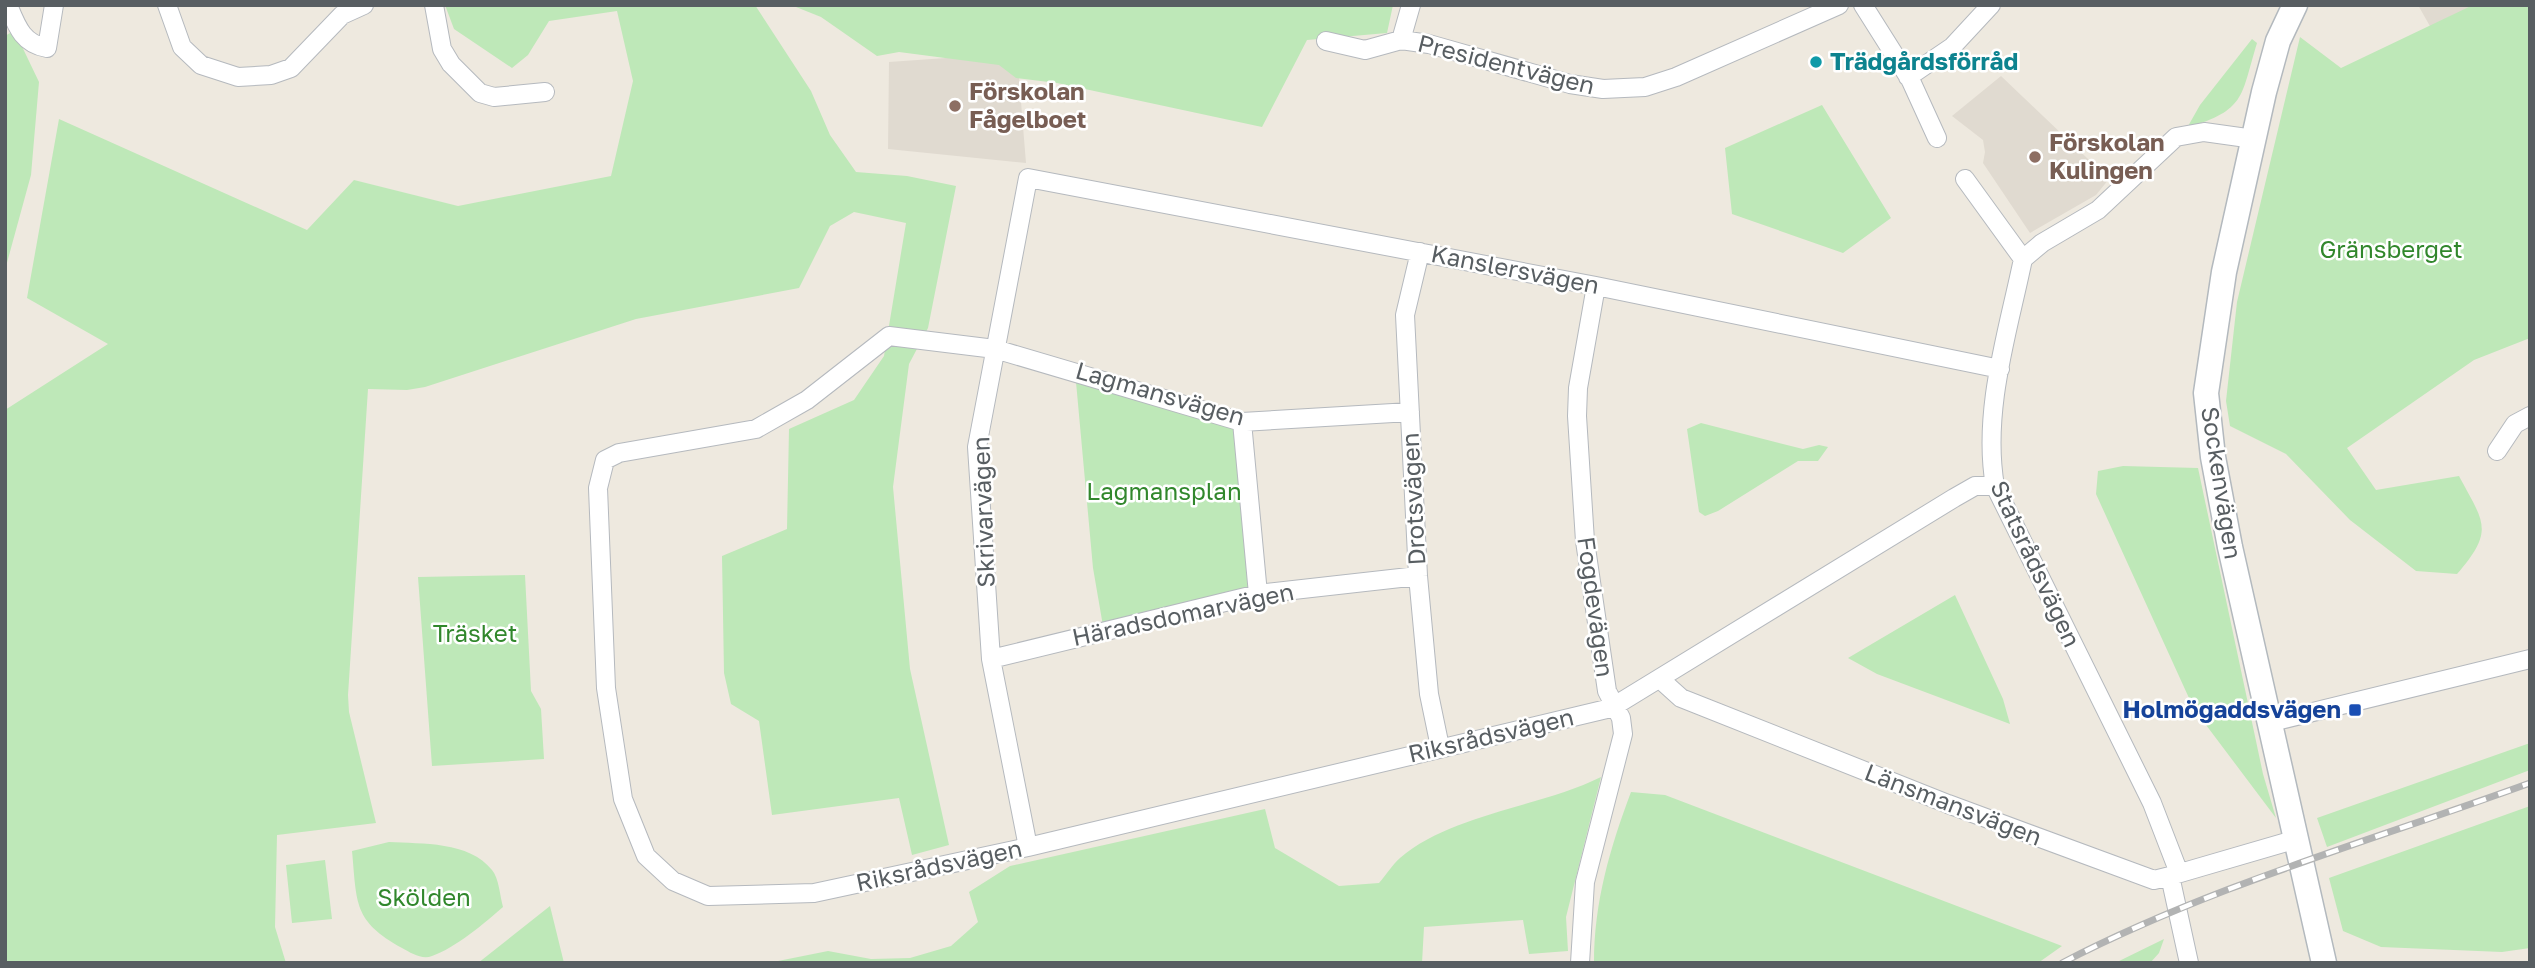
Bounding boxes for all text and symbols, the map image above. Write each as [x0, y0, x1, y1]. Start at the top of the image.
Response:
street label: Presidentvägen [1415, 28, 1598, 100]
place label: Trädgårdsförråd [1830, 46, 2018, 75]
marker: Trädgårdsförråd [1808, 54, 1824, 70]
place label: Förskolan Fågelboet [969, 76, 1086, 133]
marker: Förskolan Fågelboet [947, 98, 963, 114]
place label: Förskolan Kulingen [2049, 127, 2165, 184]
marker: Förskolan Kulingen [2027, 149, 2043, 165]
park label: Gränsberget [2319, 234, 2463, 263]
street label: Kanslersvägen [1429, 238, 1602, 299]
street label: Lagmansvägen [1073, 355, 1248, 431]
street label: Sockenvägen [2196, 404, 2249, 561]
street label: Drotsvägen [1395, 432, 1430, 566]
street label: Skrivarvägen [965, 436, 1000, 588]
park label: Lagmansplan [1086, 476, 1242, 505]
street label: Statsrådsvägen [1985, 476, 2088, 651]
street label: Fogdevägen [1572, 535, 1621, 679]
street label: Häradsdomarvägen [1069, 576, 1296, 651]
park label: Träsket [433, 618, 517, 647]
place label: Holmögaddsvägen [2123, 694, 2341, 723]
street label: Riksrådsvägen [1405, 701, 1576, 768]
marker: Holmögaddsvägen [2347, 702, 2363, 718]
street label: Länsmansvägen [1861, 757, 2046, 851]
street label: Riksrådsvägen [853, 833, 1024, 896]
park label: Skölden [377, 882, 471, 911]

